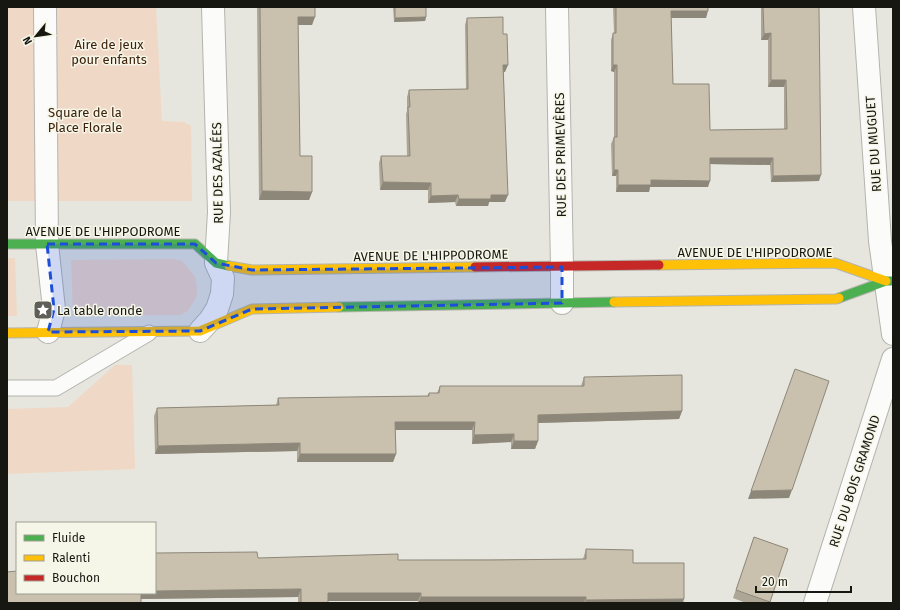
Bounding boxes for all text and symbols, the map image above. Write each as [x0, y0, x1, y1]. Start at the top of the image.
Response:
north arrow [16, 16, 56, 56]
text: N [20, 34, 35, 47]
park label: Aire de jeux pour enfants [71, 37, 147, 67]
street label: RUE DES PRIMEVÈRES [552, 92, 569, 218]
street label: RUE DU MUGUET [863, 95, 884, 193]
park label: Square de la Place Florale [48, 105, 122, 135]
street label: RUE DES AZALÉES [209, 122, 226, 224]
street label: AVENUE DE L'HIPPODROME [26, 224, 181, 239]
street label: AVENUE DE L'HIPPODROME [678, 245, 833, 260]
street label: AVENUE DE L'HIPPODROME [353, 247, 509, 264]
place icon: La table ronde [32, 299, 54, 321]
place label: La table ronde [57, 303, 142, 318]
street label: RUE DU BOIS GRAMOND [826, 413, 883, 549]
legend [16, 522, 156, 594]
text: Fluide [52, 531, 85, 545]
text: Ralenti [52, 551, 90, 565]
scale bar [756, 568, 851, 594]
text: Bouchon [52, 571, 100, 585]
text: 20 m [762, 575, 788, 589]

